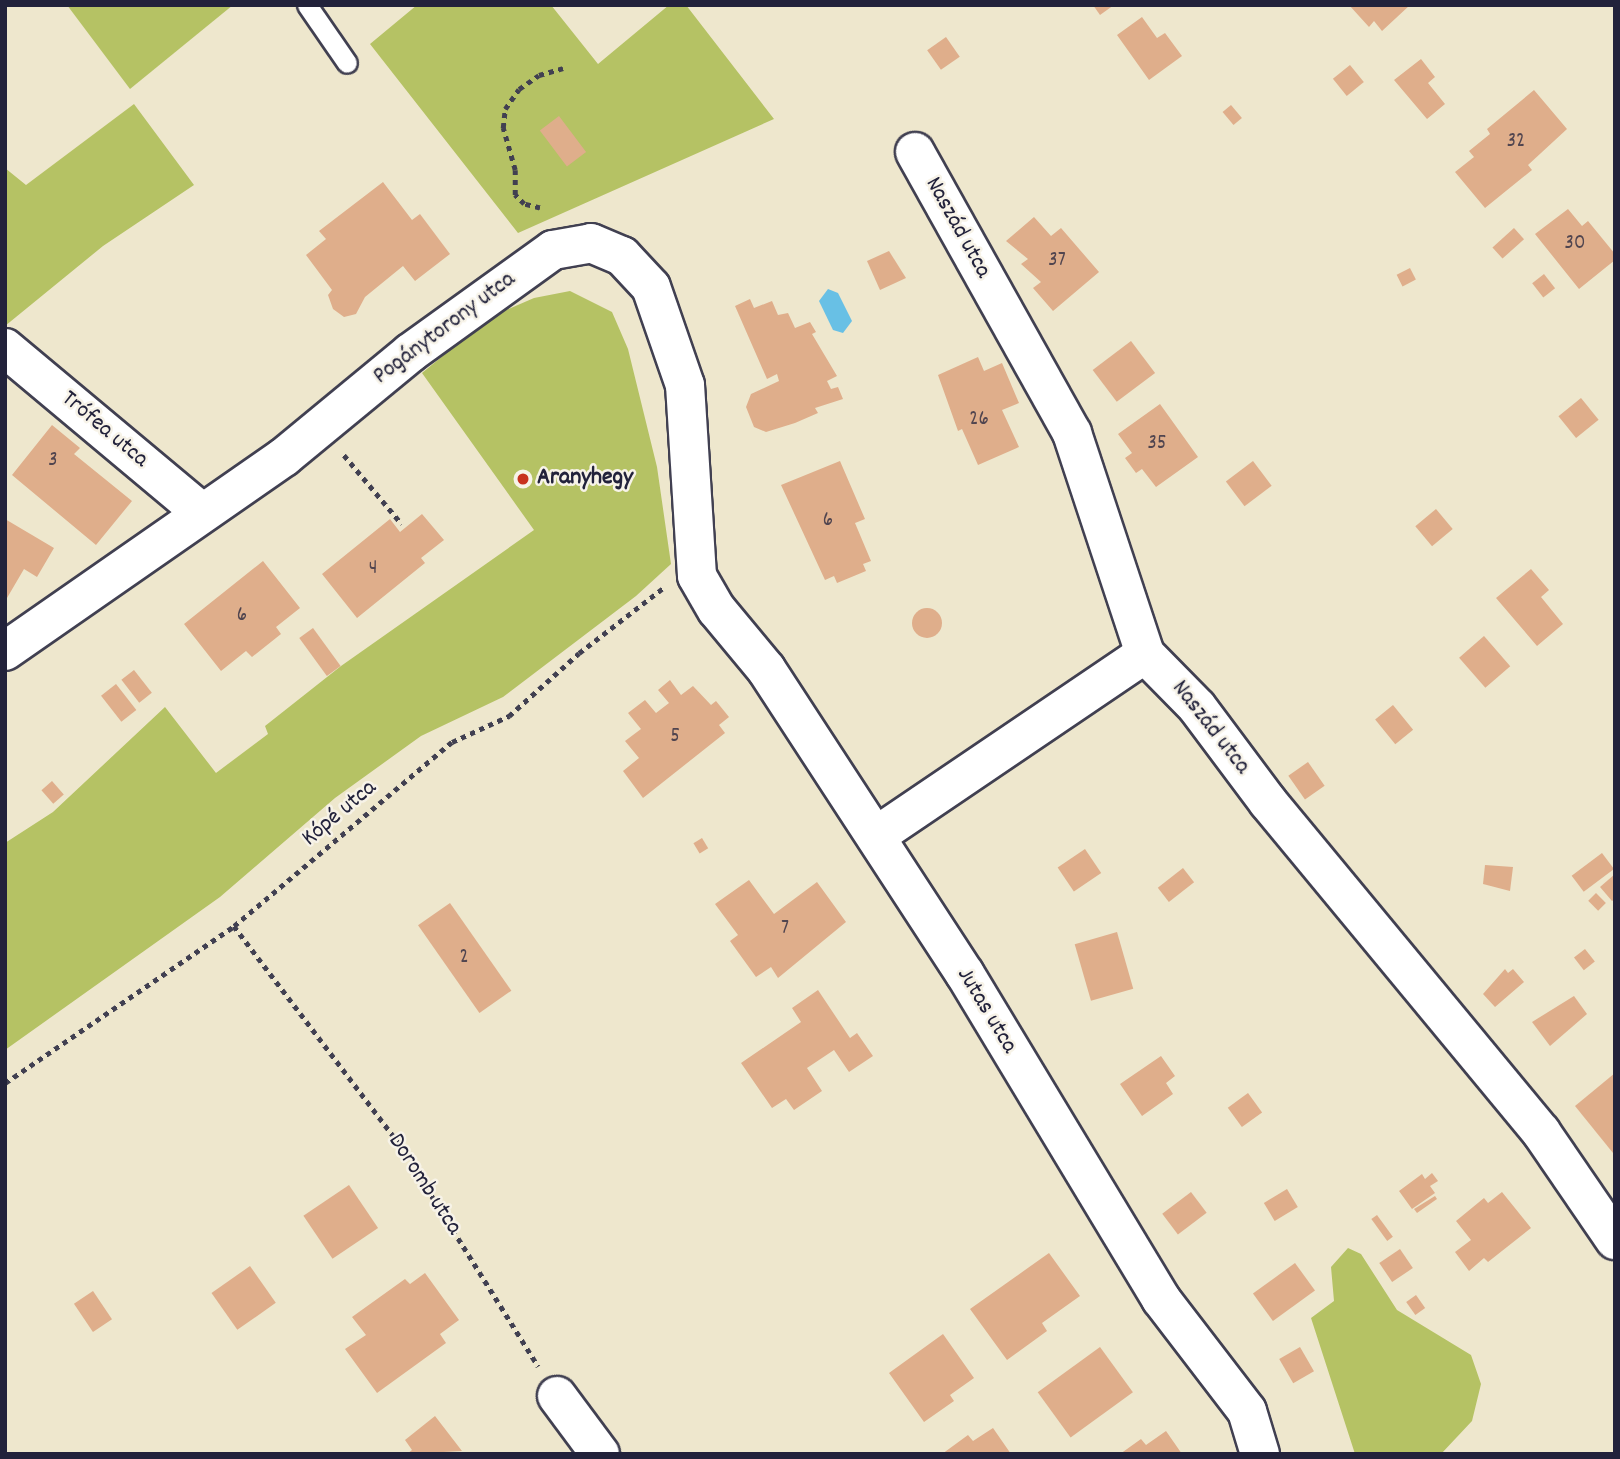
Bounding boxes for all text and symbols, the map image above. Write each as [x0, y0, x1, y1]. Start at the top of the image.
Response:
house number: 32 [1507, 129, 1525, 155]
street label: Naszád utca [917, 172, 997, 284]
house number: 30 [1565, 231, 1585, 257]
house number: 37 [1048, 248, 1066, 274]
street label: Pogánytorony utca [368, 266, 522, 392]
street label: Trófea utca [55, 385, 153, 475]
house number: 26 [969, 407, 989, 433]
house number: 35 [1147, 431, 1167, 457]
house number: 3 [48, 448, 58, 474]
place label: Aranyhegy [537, 465, 633, 493]
marker: Aranyhegy [515, 471, 531, 487]
house number: 6 [823, 508, 833, 534]
house number: 4 [369, 556, 377, 582]
house number: 6 [237, 603, 247, 629]
street label: Naszád utca [1164, 675, 1256, 781]
house number: 5 [670, 724, 680, 750]
street label: Kópé utca [297, 774, 383, 854]
house number: 7 [781, 916, 789, 942]
house number: 2 [459, 945, 469, 971]
street label: Jutas utca [949, 963, 1023, 1059]
street label: Doromb utca [381, 1129, 467, 1241]

